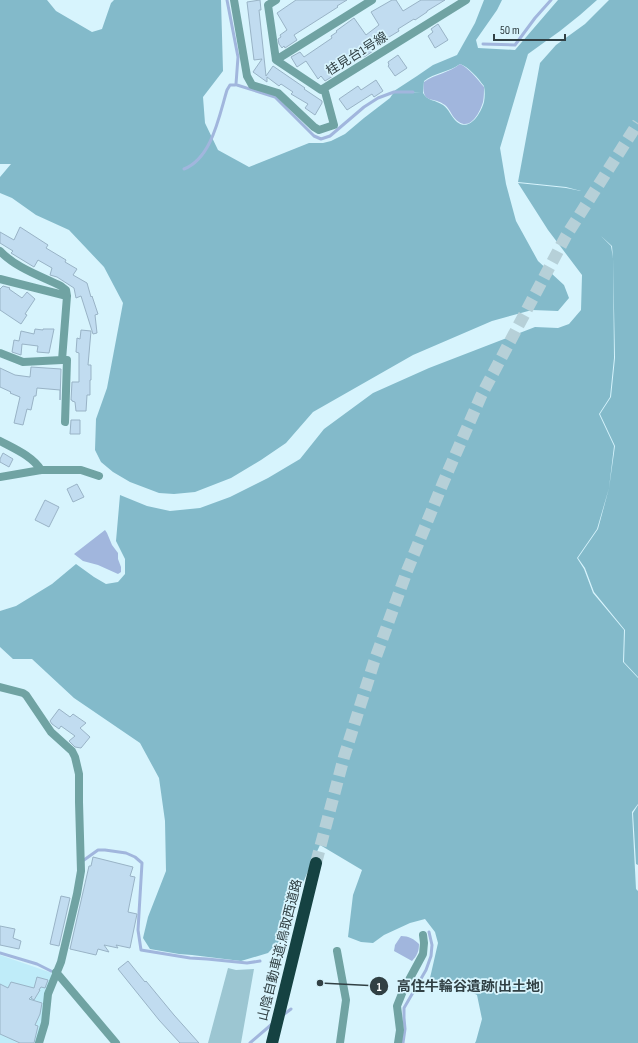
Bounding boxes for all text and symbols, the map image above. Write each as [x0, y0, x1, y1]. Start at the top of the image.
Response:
scale bar [494, 16, 565, 42]
text: 50 m [500, 23, 520, 38]
street label: 桂見台1号線 [323, 29, 391, 79]
street label: 山陰自動車道;鳥取西道路 [255, 877, 305, 1023]
callout: 高住牛輪谷遺跡(出土地) [369, 973, 551, 999]
text: 高住牛輪谷遺跡(出土地) [397, 978, 543, 995]
text: 1 [377, 980, 382, 995]

